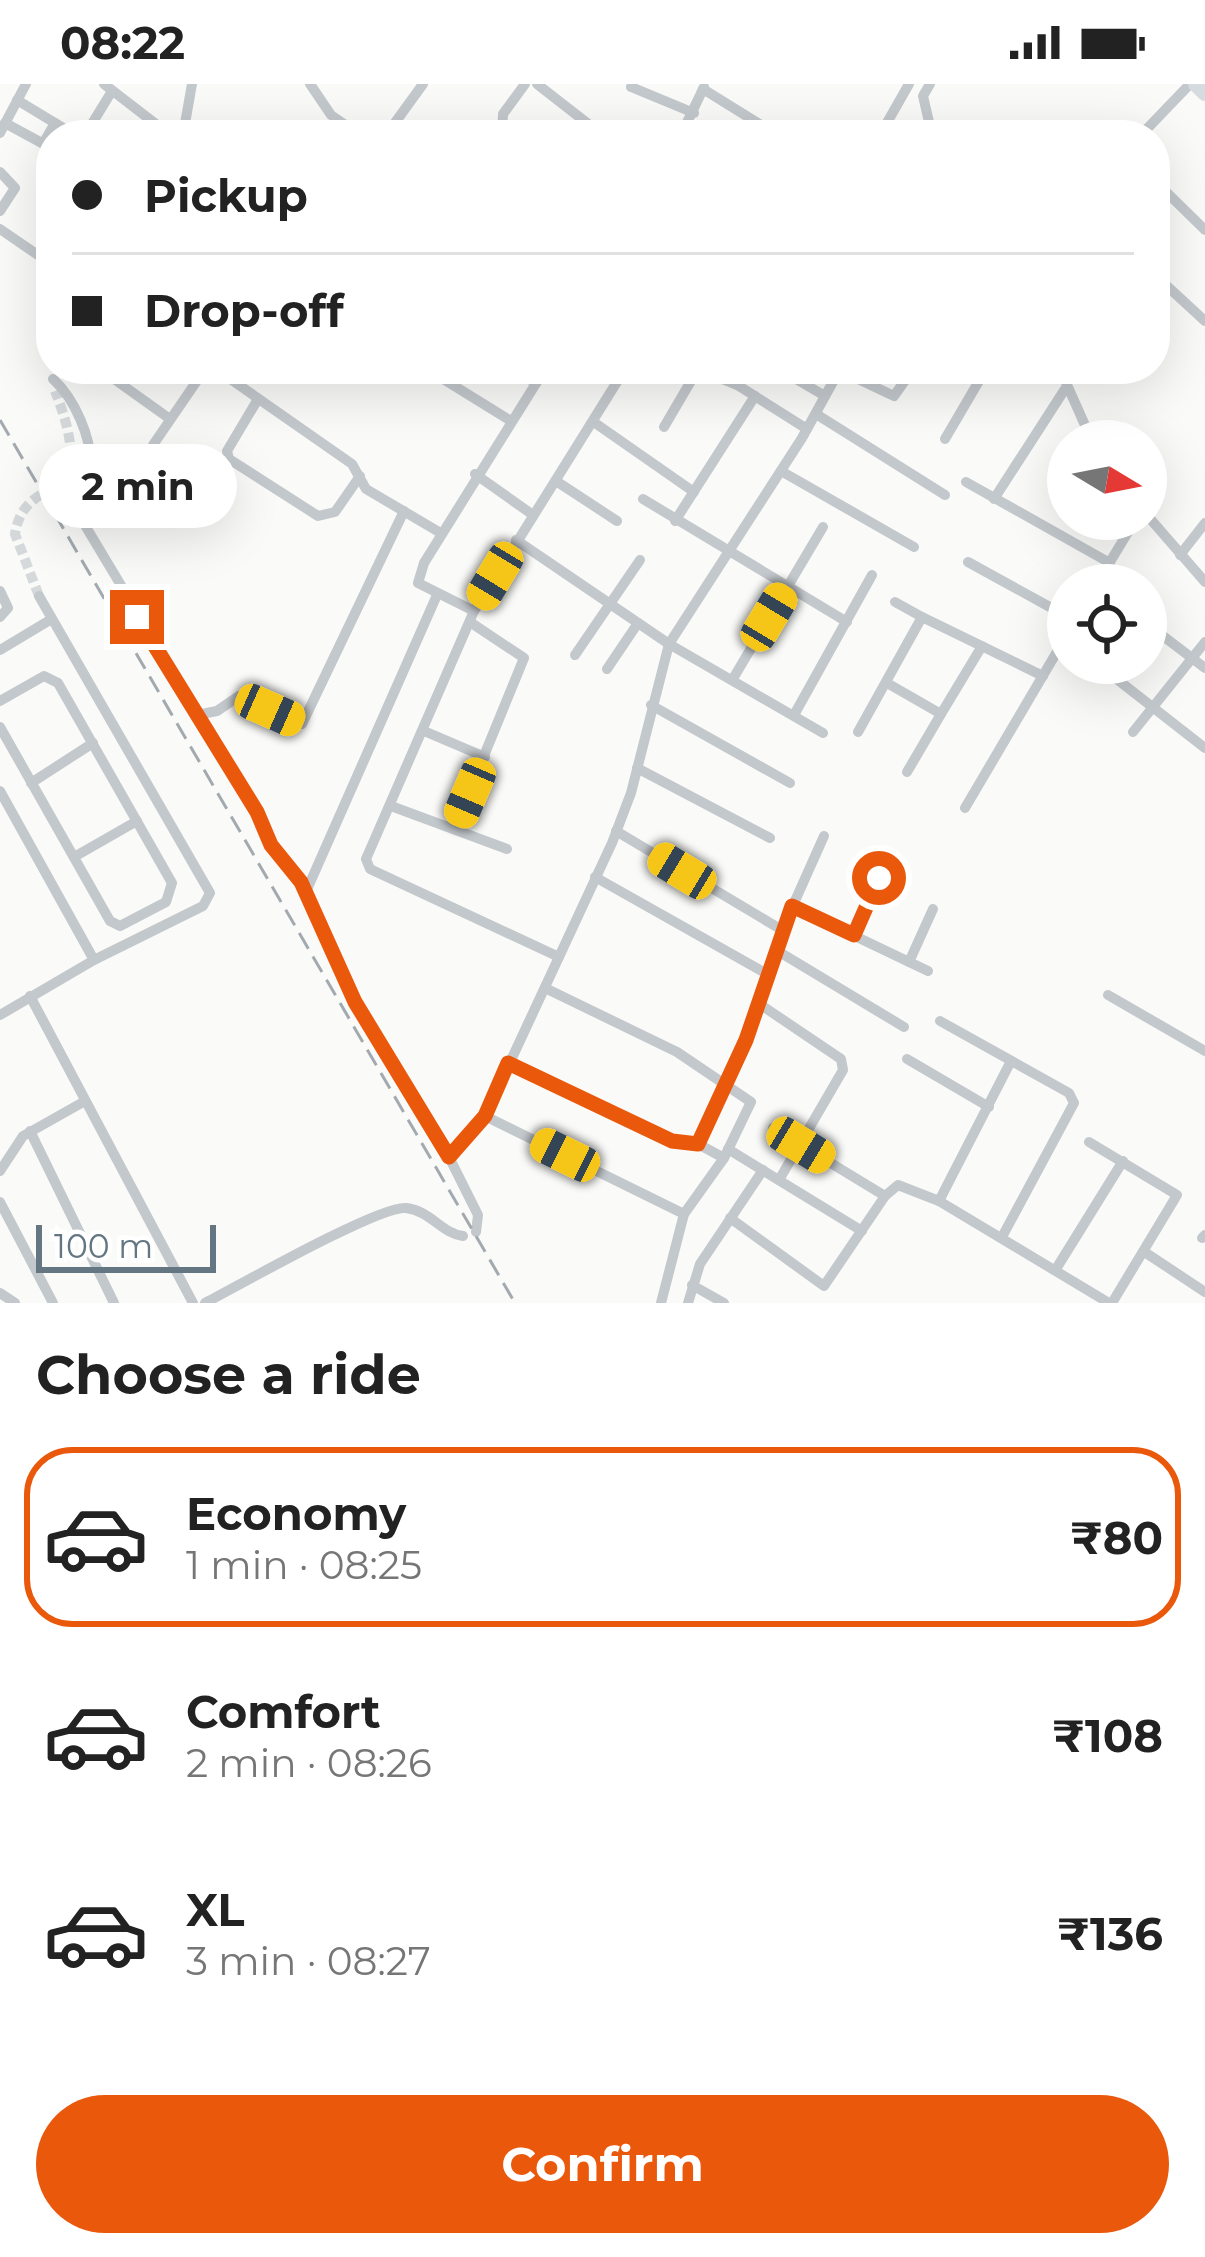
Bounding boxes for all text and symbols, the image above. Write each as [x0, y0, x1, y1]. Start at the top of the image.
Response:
text: 08:22 [60, 15, 185, 70]
text: Pickup [144, 168, 308, 223]
text: Drop-off [144, 283, 344, 338]
north arrow [1047, 420, 1167, 540]
map controls [1047, 420, 1167, 684]
callout: 2 min [38, 443, 236, 527]
text: 2 min [81, 462, 195, 510]
car [461, 536, 529, 616]
button: locate [1047, 564, 1167, 684]
car [735, 577, 803, 657]
route end [110, 590, 164, 644]
car [230, 679, 310, 741]
car [439, 753, 501, 833]
car [642, 837, 722, 905]
route start [852, 851, 906, 905]
car [761, 1111, 841, 1179]
car [525, 1123, 605, 1187]
scale bar [36, 1219, 216, 1272]
text: 100 m [54, 1226, 153, 1266]
text: Choose a ride [36, 1342, 421, 1408]
icon: car [42, 1483, 150, 1591]
text: Economy [186, 1486, 406, 1541]
text: ₹80 [1070, 1510, 1163, 1565]
text: 1 min · 08:25 [186, 1541, 422, 1589]
icon: car [42, 1681, 150, 1789]
text: Comfort [186, 1684, 381, 1739]
text: ₹108 [1052, 1708, 1163, 1763]
text: 2 min · 08:26 [186, 1739, 432, 1787]
icon: car [42, 1879, 150, 1987]
text: XL [186, 1882, 244, 1937]
text: ₹136 [1057, 1906, 1163, 1961]
text: 3 min · 08:27 [186, 1937, 431, 1985]
button: Confirm [36, 2095, 1169, 2233]

